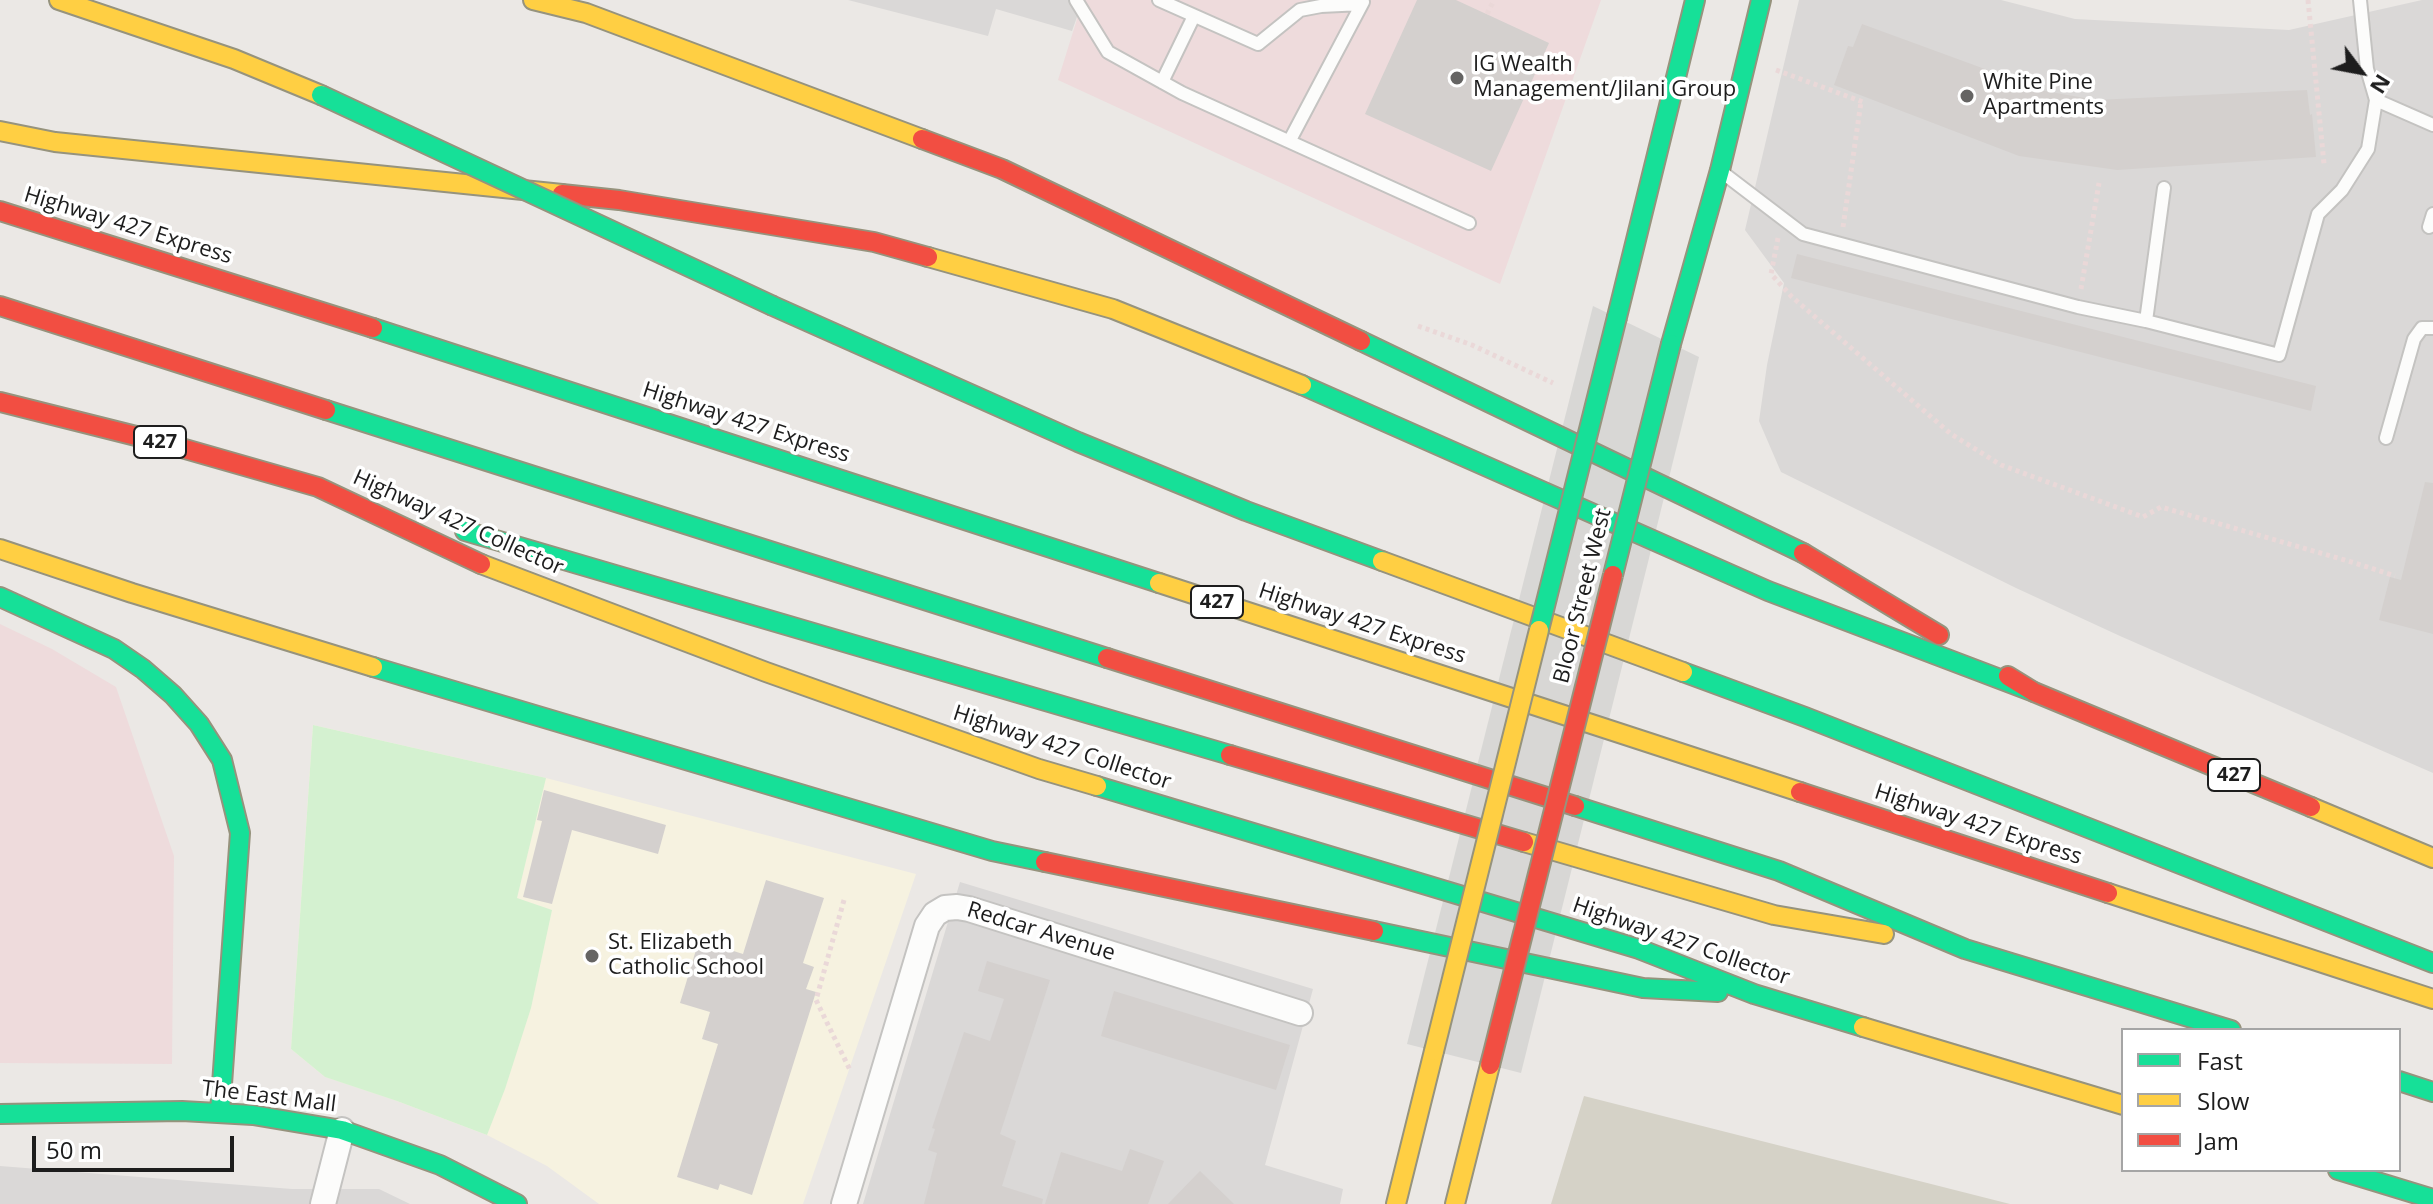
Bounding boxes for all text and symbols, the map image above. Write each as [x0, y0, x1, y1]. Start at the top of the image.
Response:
north arrow [2321, 32, 2401, 112]
place label: IG Wealth Management/Jilani Group [1473, 52, 1736, 104]
marker: IG Wealth Management/Jilani Group [1448, 69, 1466, 87]
text: N [2364, 69, 2399, 100]
place label: White Pine Apartments [1983, 70, 2104, 122]
marker: White Pine Apartments [1958, 87, 1976, 105]
street label: Highway 427 Express [21, 182, 235, 270]
street label: Highway 427 Express [639, 377, 853, 469]
road number: 427 [134, 426, 186, 458]
street label: Highway 427 Collector [349, 465, 567, 581]
street label: Bloor Street West [1549, 506, 1617, 686]
street label: Highway 427 Express [1255, 578, 1469, 670]
road number: 427 [1191, 586, 1243, 618]
street label: Highway 427 Collector [950, 700, 1174, 796]
road number: 427 [2208, 759, 2260, 791]
street label: Highway 427 Express [1871, 779, 2085, 871]
street label: Highway 427 Collector [1569, 892, 1793, 992]
street label: Redcar Avenue [964, 897, 1118, 967]
place label: St. Elizabeth Catholic School [608, 930, 764, 982]
marker: St. Elizabeth Catholic School [583, 947, 601, 965]
legend [2121, 1028, 2401, 1172]
text: Fast [2197, 1044, 2243, 1077]
street label: The East Mall [200, 1076, 338, 1118]
text: Slow [2197, 1084, 2249, 1117]
scale bar [36, 1120, 238, 1170]
text: Jam [2197, 1124, 2239, 1157]
text: 50 m [46, 1133, 102, 1166]

